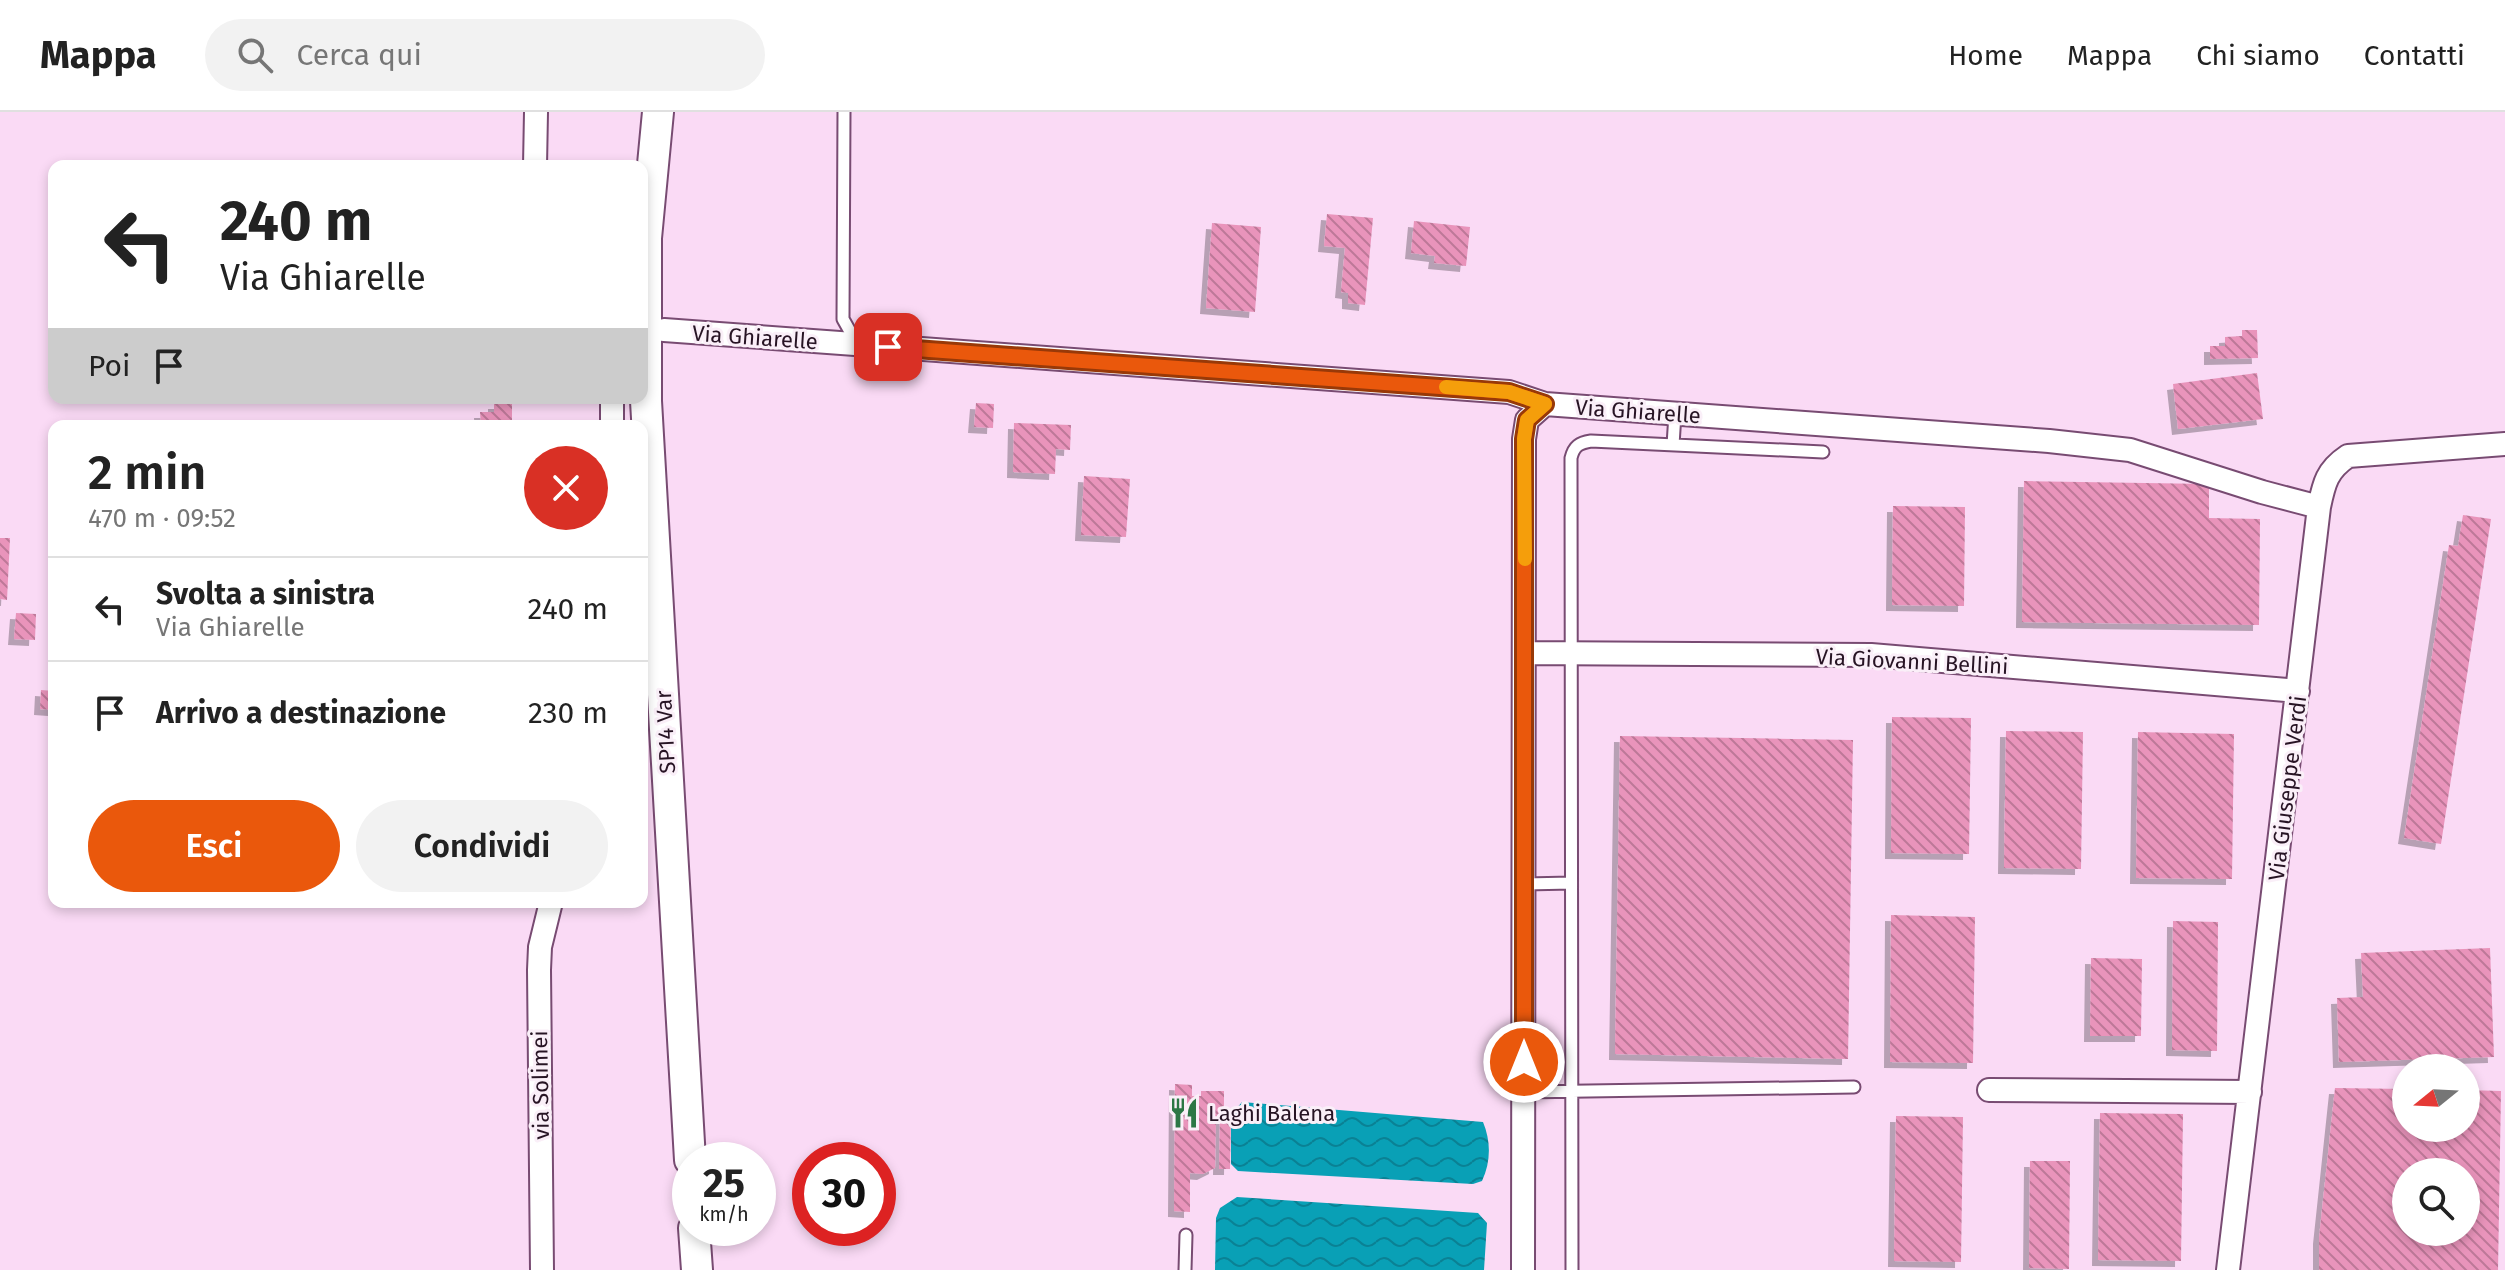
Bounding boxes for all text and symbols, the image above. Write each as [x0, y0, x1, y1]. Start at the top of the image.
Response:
search box [205, 19, 765, 91]
text: Mappa [40, 32, 157, 78]
icon: search [233, 33, 277, 77]
text: Cerca qui [297, 37, 422, 73]
text: Home [1948, 39, 2023, 72]
text: Mappa [2067, 39, 2152, 72]
text: Chi siamo [2196, 39, 2320, 72]
text: Contatti [2364, 39, 2465, 72]
text: 240 m [220, 188, 372, 255]
icon: left [88, 192, 192, 296]
text: Via Ghiarelle [220, 256, 426, 300]
pin [854, 313, 922, 381]
street label: Via Ghiarelle [691, 320, 819, 355]
icon: arrive [866, 325, 910, 369]
icon: arrive [147, 344, 191, 388]
text: Poi [88, 348, 131, 384]
street label: Via Ghiarelle [1574, 394, 1702, 429]
text: 2 min [88, 444, 206, 502]
button: close [524, 446, 608, 530]
text: 470 m · 09:52 [88, 503, 236, 534]
text: Svolta a sinistra [156, 576, 375, 612]
icon: left [88, 587, 132, 631]
text: 240 m [528, 591, 608, 627]
text: Via Ghiarelle [156, 612, 305, 643]
street label: Via Giovanni Bellini [1815, 643, 2009, 680]
street label: SP14 Var [650, 689, 681, 774]
icon: arrive [88, 691, 132, 735]
street label: Via Giuseppe Verdi [2263, 694, 2312, 882]
text: Arrivo a destinazione [156, 695, 446, 731]
text: 230 m [528, 695, 608, 731]
button: Esci [88, 800, 340, 892]
button: Condividi [356, 800, 608, 892]
position arrow [1482, 1020, 1566, 1104]
street label: via Solimei [526, 1030, 555, 1140]
north arrow [2392, 1054, 2480, 1142]
map controls [2392, 1054, 2480, 1246]
restaurant icon: Laghi Balena [1167, 1096, 1201, 1130]
place label: Laghi Balena [1208, 1100, 1335, 1127]
speed limit sign: 30 [792, 1142, 896, 1246]
button: search [2392, 1158, 2480, 1246]
text: 25 [703, 1160, 745, 1208]
text: km/h [699, 1202, 749, 1226]

